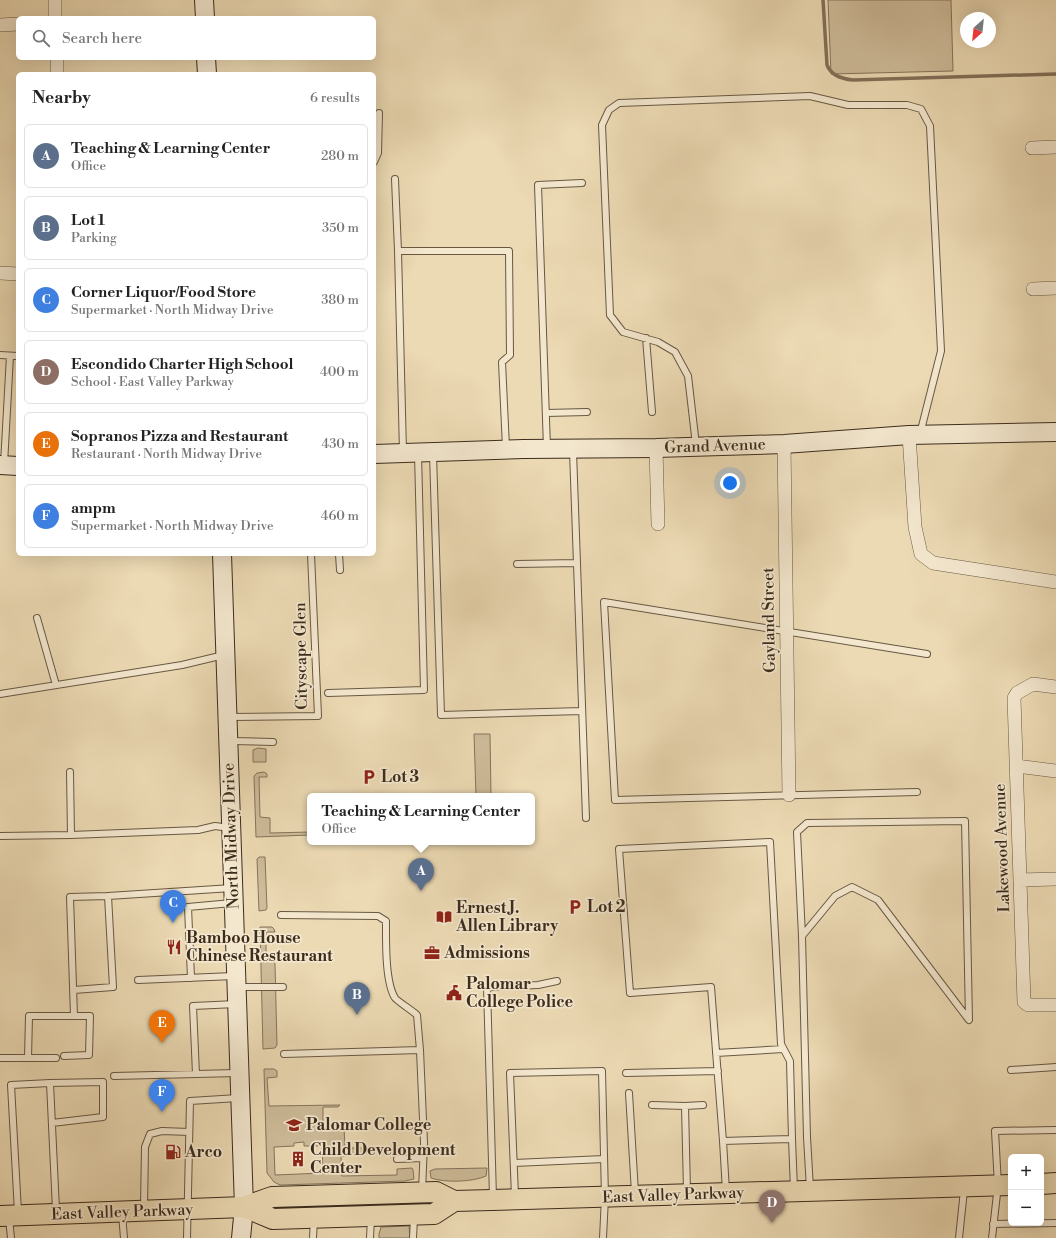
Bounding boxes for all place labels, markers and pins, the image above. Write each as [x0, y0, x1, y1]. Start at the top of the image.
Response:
place label: Lot 3 [381, 767, 419, 787]
parking icon: Lot 3 [360, 768, 378, 786]
pin: A [408, 858, 434, 891]
pin: C [160, 890, 186, 923]
place label: Lot 2 [587, 897, 625, 917]
place label: Ernest J. Allen Library [455, 898, 559, 936]
parking icon: Lot 2 [566, 898, 584, 916]
library icon: Ernest J. Allen Library [435, 908, 453, 926]
place label: Bamboo House Chinese Restaurant [186, 928, 333, 966]
restaurant icon: Bamboo House Chinese Restaurant [165, 938, 183, 956]
place label: Admissions [443, 943, 530, 963]
office icon: Admissions [423, 944, 441, 962]
place label: Palomar College Police [466, 974, 573, 1012]
pin: B [344, 982, 370, 1015]
public building icon: Palomar College Police [445, 984, 463, 1002]
pin: E [149, 1010, 175, 1043]
pin: F [149, 1079, 175, 1112]
place label: Palomar College [306, 1115, 432, 1135]
school or university icon: Palomar College [285, 1116, 303, 1134]
place label: Child Development Center [310, 1140, 456, 1178]
place label: Arco [184, 1142, 222, 1162]
fuel station icon: Arco [164, 1143, 182, 1161]
building icon: Child Development Center [289, 1150, 307, 1168]
pin: D [759, 1190, 785, 1223]

